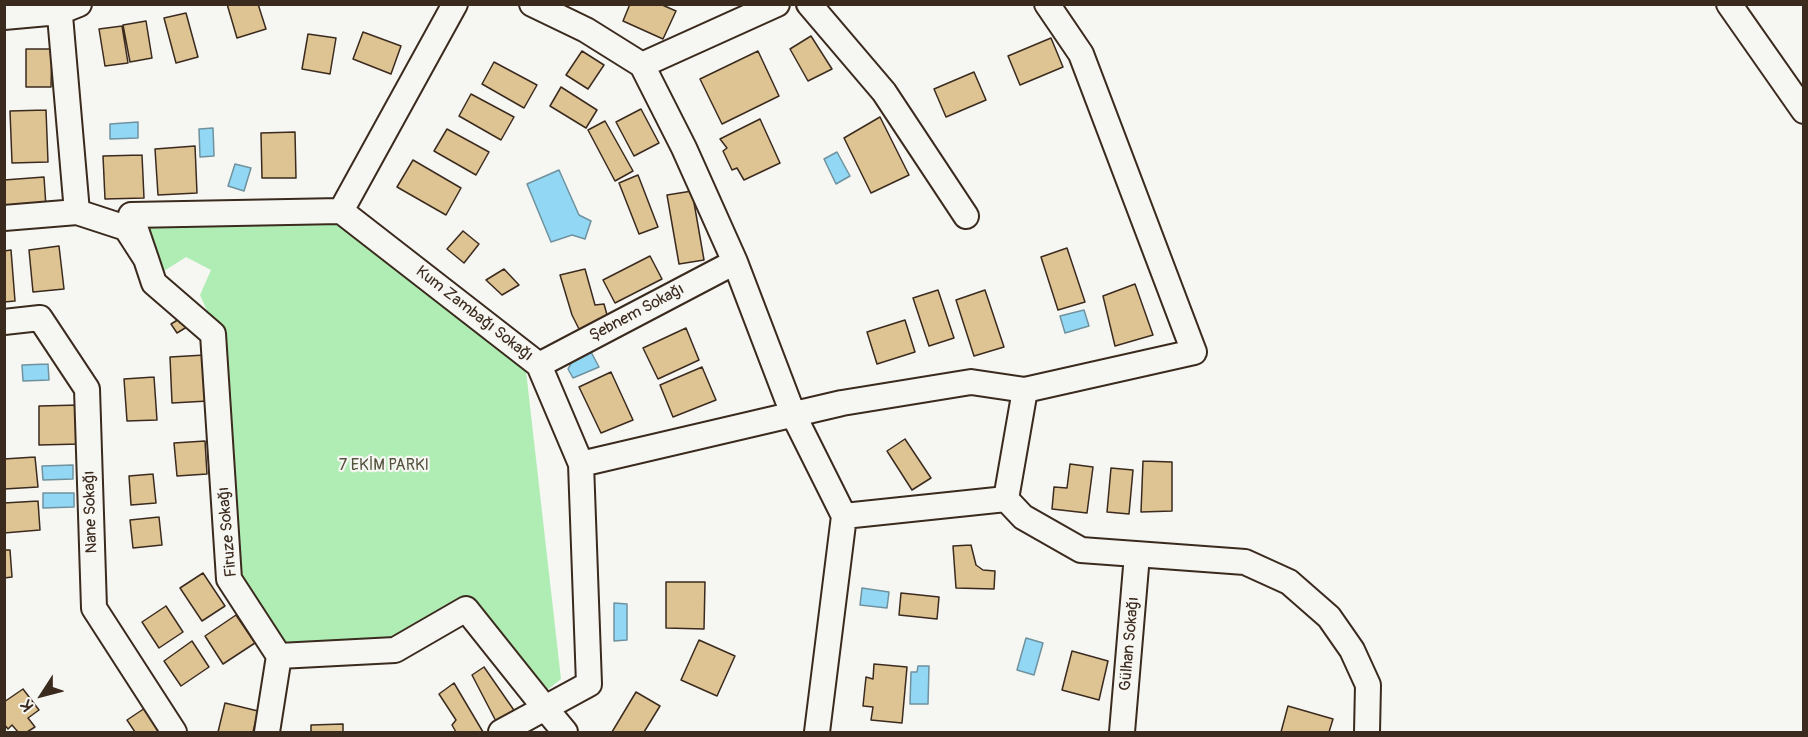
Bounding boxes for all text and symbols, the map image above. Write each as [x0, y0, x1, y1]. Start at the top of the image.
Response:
street label: Kum Zambağı Sokağı [412, 262, 536, 366]
street label: Şebnem Sokağı [586, 280, 688, 346]
park label: 7 EKİM PARKI [339, 456, 429, 476]
street label: Nane Sokağı [80, 470, 102, 554]
street label: Firuze Sokağı [214, 486, 242, 578]
street label: Gülhan Sokağı [1116, 596, 1144, 692]
north arrow [12, 665, 72, 725]
text: K [17, 696, 38, 715]

